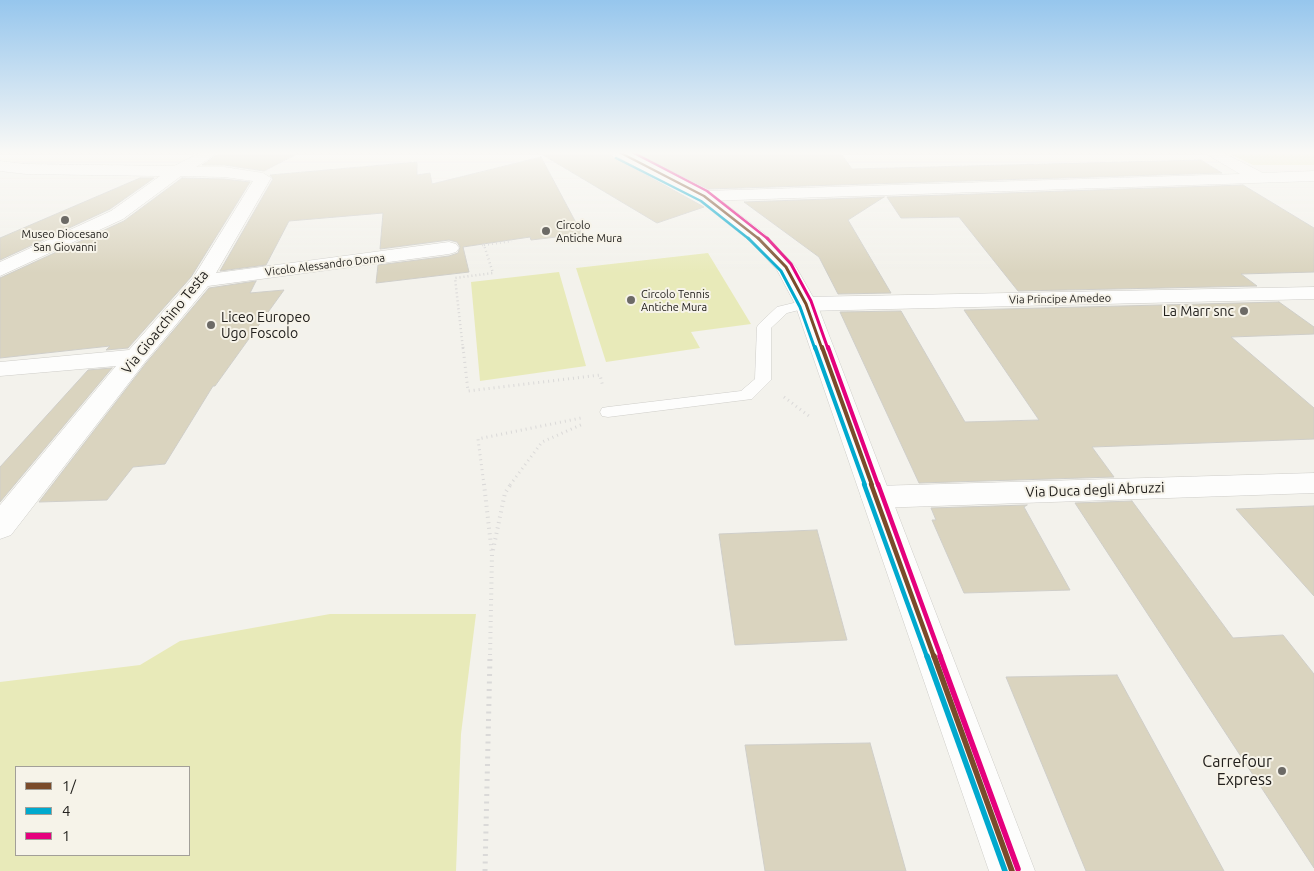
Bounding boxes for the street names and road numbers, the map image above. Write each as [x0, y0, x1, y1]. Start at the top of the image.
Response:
street label: Vicolo Alessandro Dorna [264, 251, 386, 279]
street label: Via Gioacchino Testa [118, 267, 212, 377]
street label: Via Principe Amedeo [1009, 292, 1111, 306]
street label: Via Duca degli Abruzzi [1025, 479, 1165, 501]

